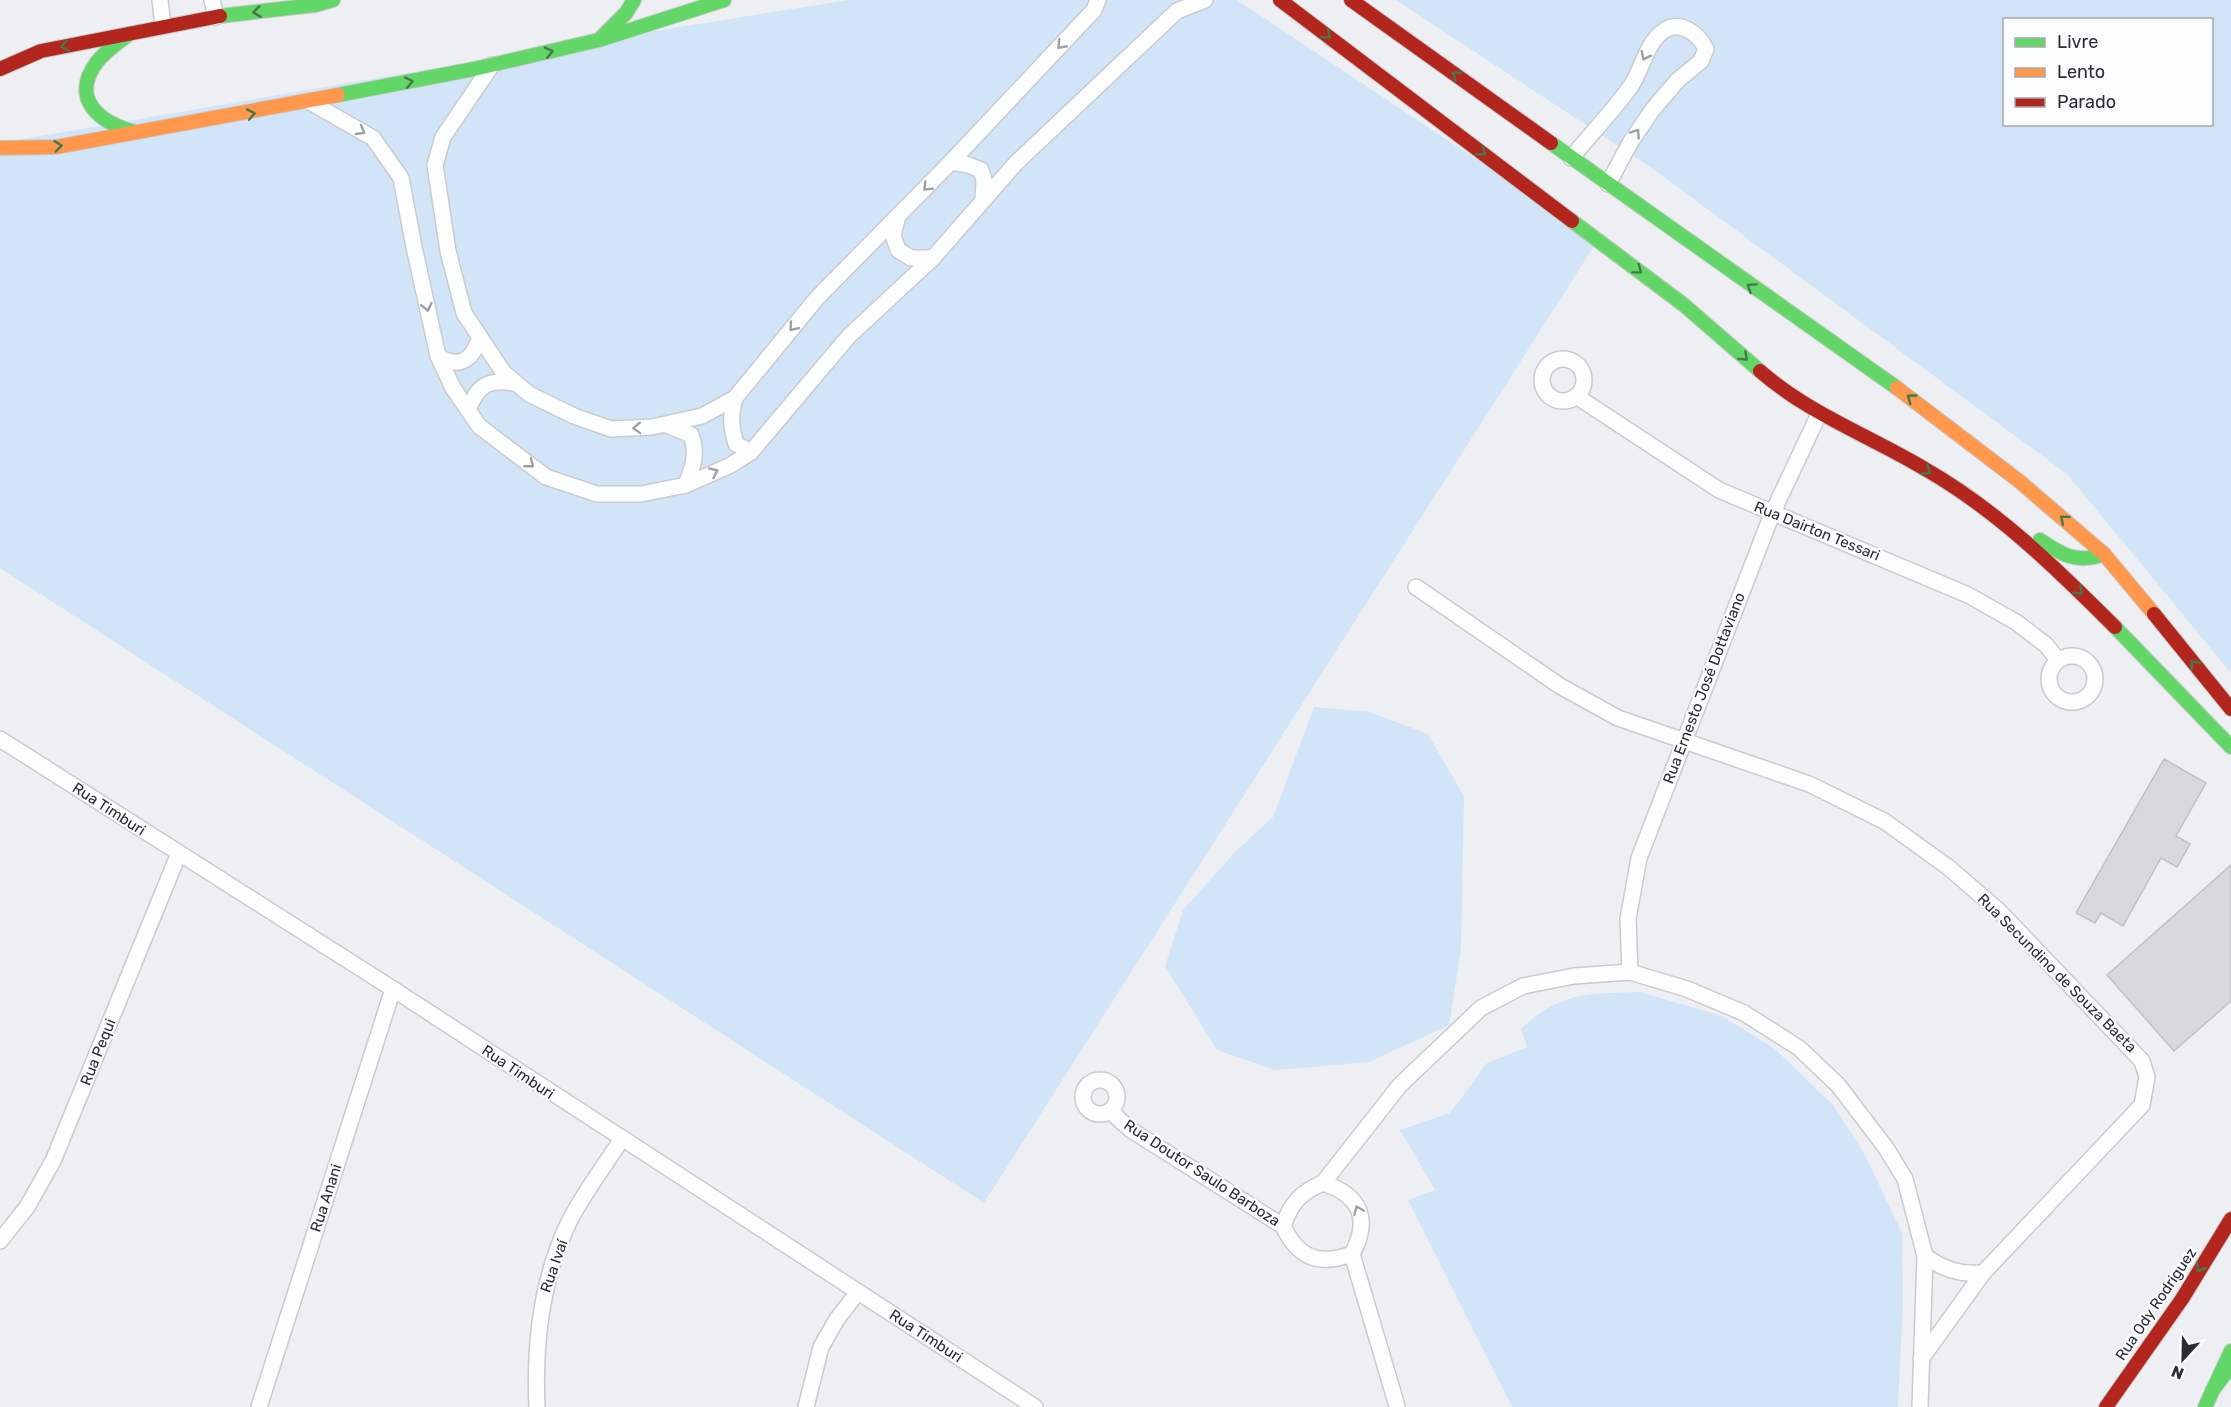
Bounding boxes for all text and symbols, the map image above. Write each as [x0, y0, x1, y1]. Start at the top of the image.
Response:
one-way arrow [252, 5, 261, 18]
legend [2003, 18, 2213, 126]
one-way arrow [1320, 27, 1331, 38]
text: Livre [2057, 31, 2098, 53]
one-way arrow [1057, 38, 1068, 49]
one-way arrow [60, 39, 70, 52]
one-way arrow [544, 46, 554, 59]
one-way arrow [1641, 50, 1653, 61]
text: Lento [2057, 61, 2105, 83]
one-way arrow [1451, 71, 1462, 82]
one-way arrow [403, 76, 413, 89]
text: Parado [2057, 91, 2116, 113]
one-way arrow [245, 108, 255, 121]
one-way arrow [355, 123, 365, 135]
one-way arrow [1629, 129, 1640, 140]
one-way arrow [54, 140, 63, 153]
one-way arrow [1475, 145, 1486, 156]
one-way arrow [924, 179, 935, 190]
one-way arrow [1631, 263, 1642, 274]
one-way arrow [1747, 283, 1758, 294]
one-way arrow [419, 302, 432, 312]
one-way arrow [789, 320, 800, 331]
one-way arrow [1737, 350, 1748, 361]
one-way arrow [1907, 394, 1918, 405]
one-way arrow [633, 422, 642, 434]
one-way arrow [523, 457, 534, 468]
one-way arrow [1921, 463, 1931, 475]
one-way arrow [708, 468, 719, 480]
street label: Rua Dairton Tessari [1751, 498, 1883, 564]
one-way arrow [2060, 515, 2071, 526]
one-way arrow [2072, 584, 2083, 595]
street label: Rua Ernesto José Dottaviano [1659, 590, 1749, 786]
one-way arrow [2190, 660, 2201, 671]
street label: Rua Timburi [69, 779, 149, 839]
street label: Rua Secundino de Souza Baeta [1974, 890, 2140, 1056]
street label: Rua Pequi [76, 1016, 120, 1088]
street label: Rua Timburi [478, 1041, 558, 1103]
street label: Rua Doutor Saulo Barboza [1121, 1116, 1283, 1230]
street label: Rua Anani [307, 1162, 345, 1234]
one-way arrow [1353, 1206, 1365, 1217]
street label: Rua Ivaí [537, 1236, 572, 1295]
street label: Rua Ody Rodriguez [2112, 1244, 2201, 1364]
one-way arrow [2196, 1262, 2208, 1272]
street label: Rua Timburi [886, 1306, 966, 1366]
north arrow [2153, 1329, 2213, 1389]
text: N [2169, 1361, 2186, 1383]

